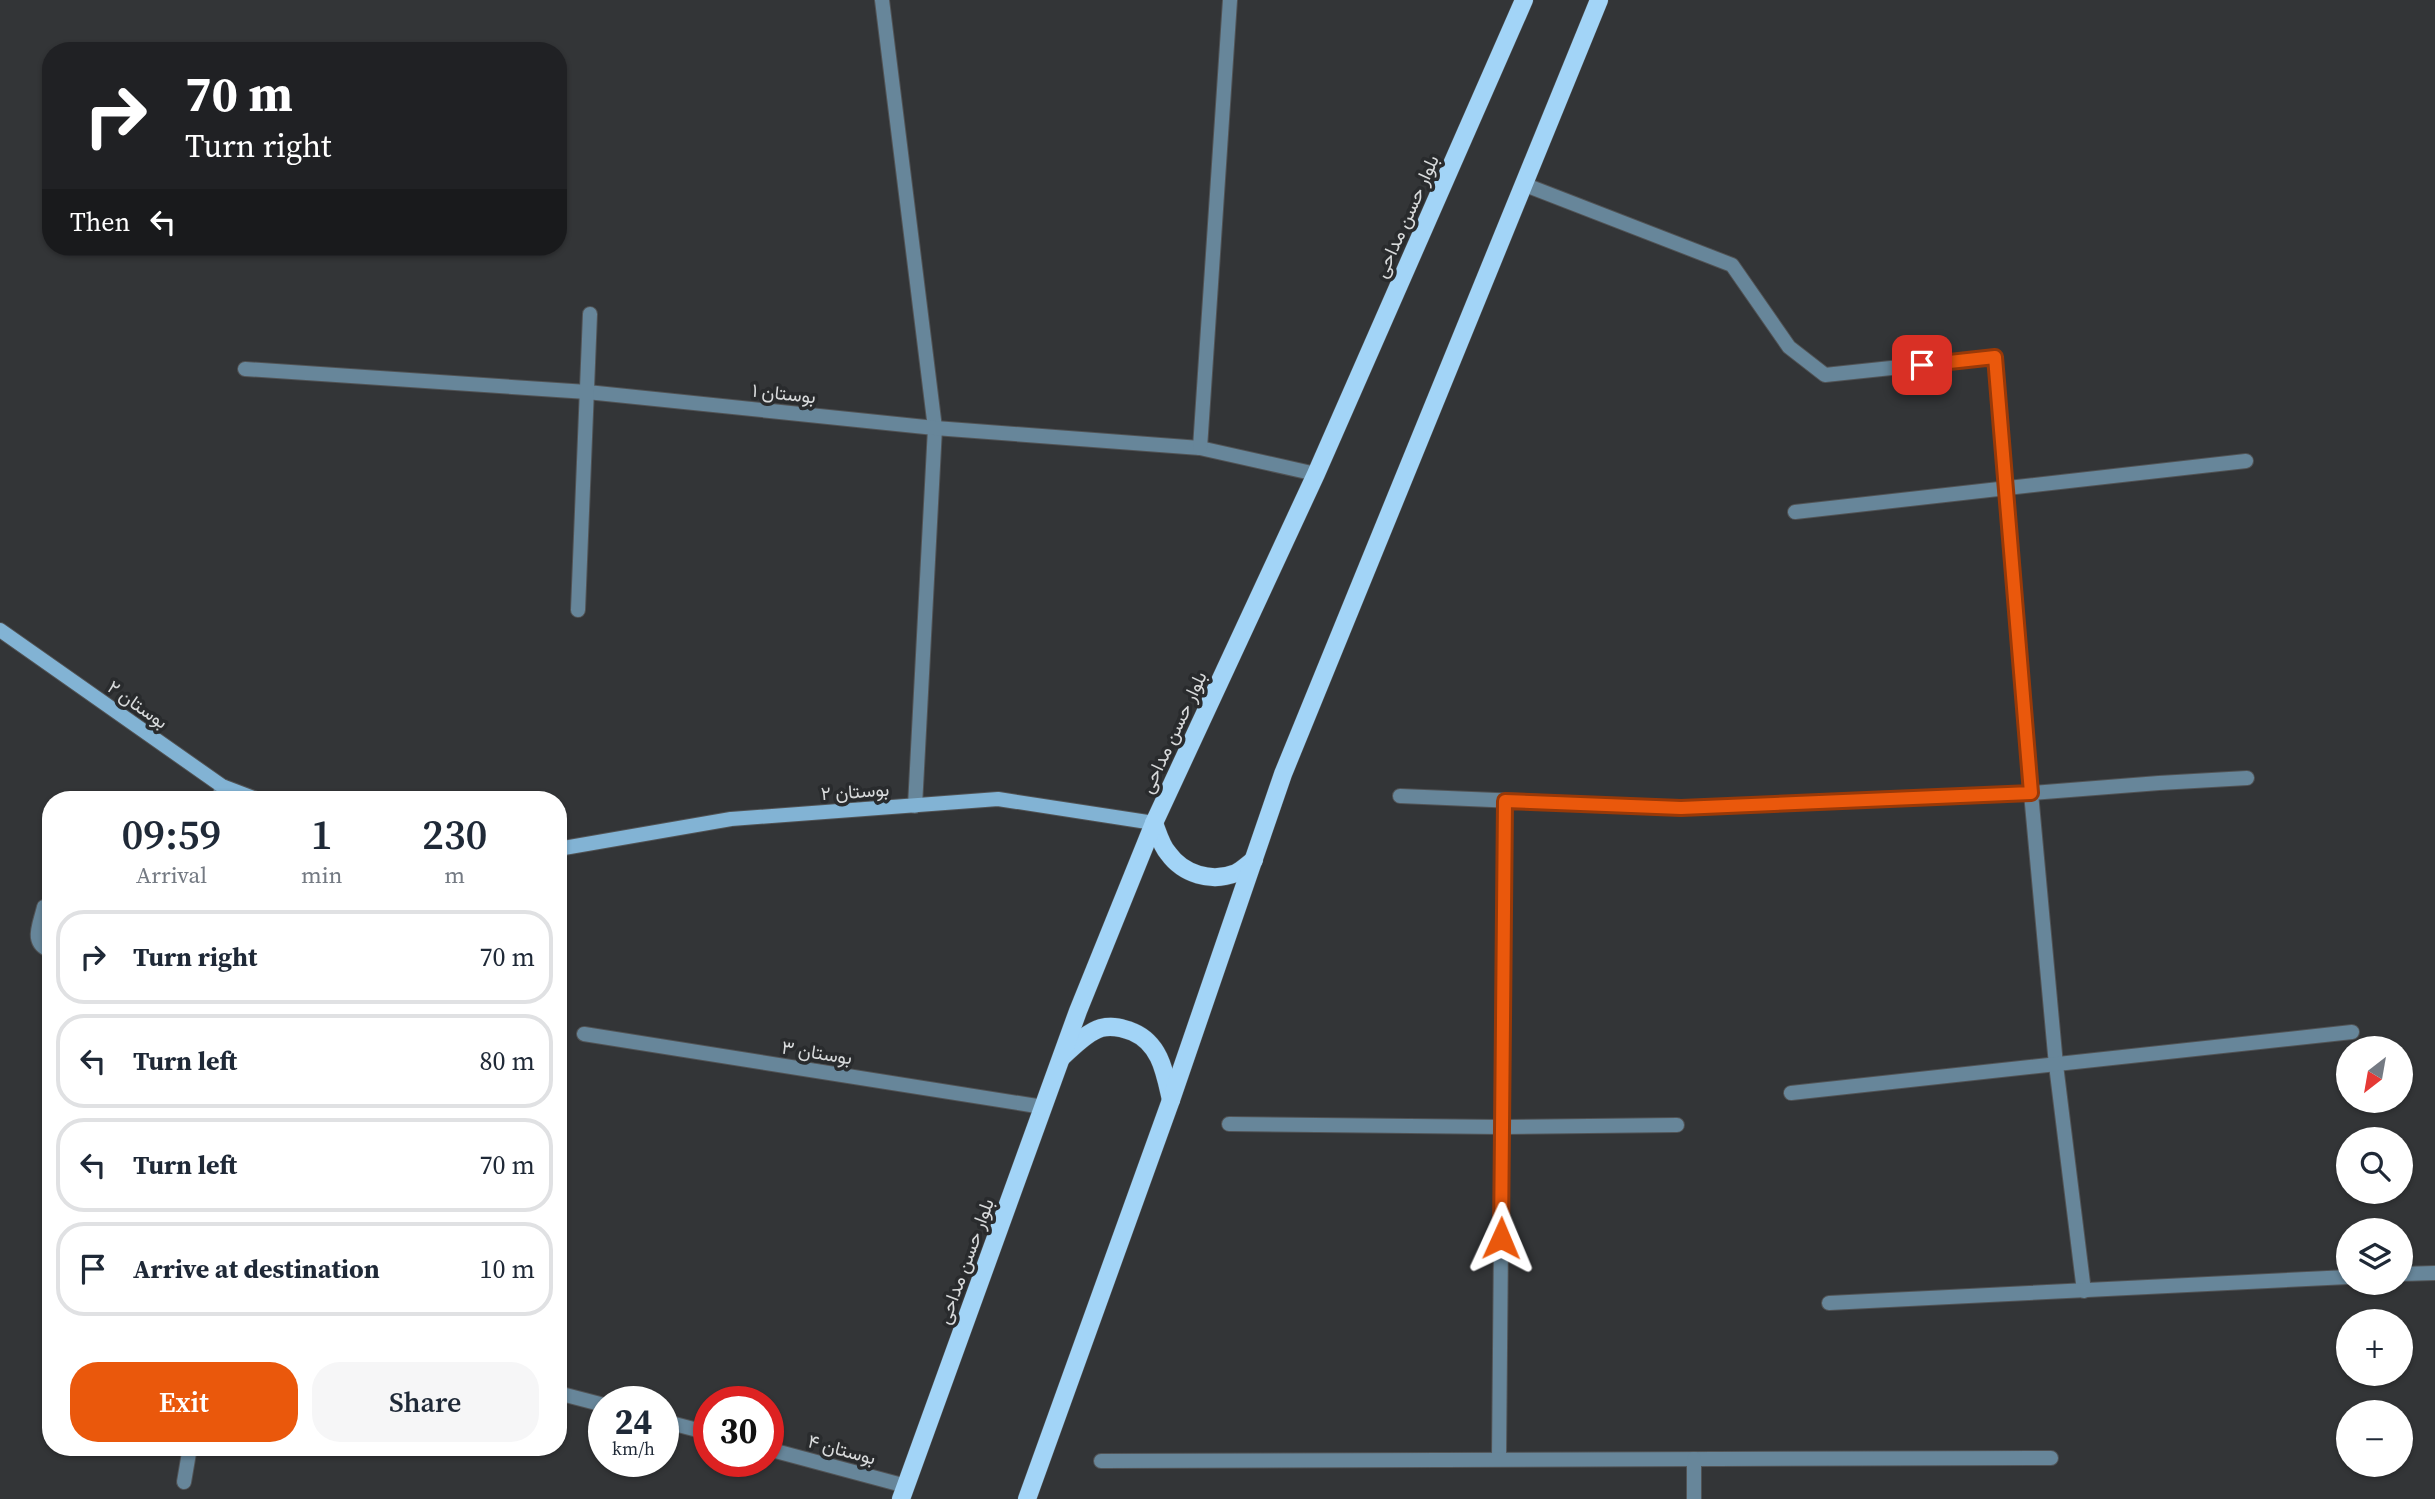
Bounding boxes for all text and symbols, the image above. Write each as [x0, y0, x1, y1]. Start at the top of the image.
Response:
text: 70 m [185, 60, 293, 127]
icon: right [70, 70, 161, 161]
text: Turn right [185, 124, 331, 168]
street label: بلوار حسن مداحی [1367, 150, 1445, 282]
icon: left [144, 203, 182, 241]
text: Then [70, 204, 130, 240]
pin [1892, 335, 1952, 395]
icon: arrive [1903, 346, 1941, 384]
street label: بوستان ۱ [751, 377, 817, 409]
street label: بلوار حسن مداحی [1133, 667, 1213, 797]
street label: بوستان ۲ [102, 674, 174, 734]
street label: بوستان ۲ [820, 776, 890, 806]
text: 09:59 [121, 805, 221, 863]
text: 1 [311, 805, 333, 863]
text: 230 [422, 805, 487, 863]
text: Arrival [136, 859, 207, 891]
text: min [301, 859, 342, 891]
text: m [444, 859, 465, 891]
icon: right [74, 938, 112, 976]
text: Turn right [133, 939, 257, 975]
text: 70 m [480, 939, 535, 975]
street label: بوستان ۳ [780, 1034, 854, 1070]
north arrow [2336, 1036, 2413, 1113]
map controls [2336, 1036, 2413, 1477]
icon: left [74, 1042, 112, 1080]
text: Turn left [133, 1043, 237, 1079]
text: 80 m [480, 1043, 535, 1079]
button: search [2336, 1127, 2413, 1204]
icon: left [74, 1146, 112, 1184]
text: Turn left [133, 1147, 237, 1183]
text: 70 m [480, 1147, 535, 1183]
street label: بلوار حسن مداحی [930, 1195, 1000, 1327]
position arrow [1464, 1201, 1538, 1275]
button: layers [2336, 1218, 2413, 1295]
icon: arrive [74, 1250, 112, 1288]
text: Arrive at destination [133, 1251, 380, 1287]
text: 10 m [480, 1251, 535, 1287]
button: + [2336, 1309, 2413, 1386]
button: Exit [70, 1362, 298, 1442]
button: Share [312, 1362, 539, 1442]
speed limit sign: 30 [693, 1386, 784, 1477]
text: 24 [615, 1398, 652, 1446]
button: − [2336, 1400, 2413, 1477]
street label: بوستان ۴ [805, 1427, 879, 1471]
text: km/h [612, 1436, 655, 1461]

